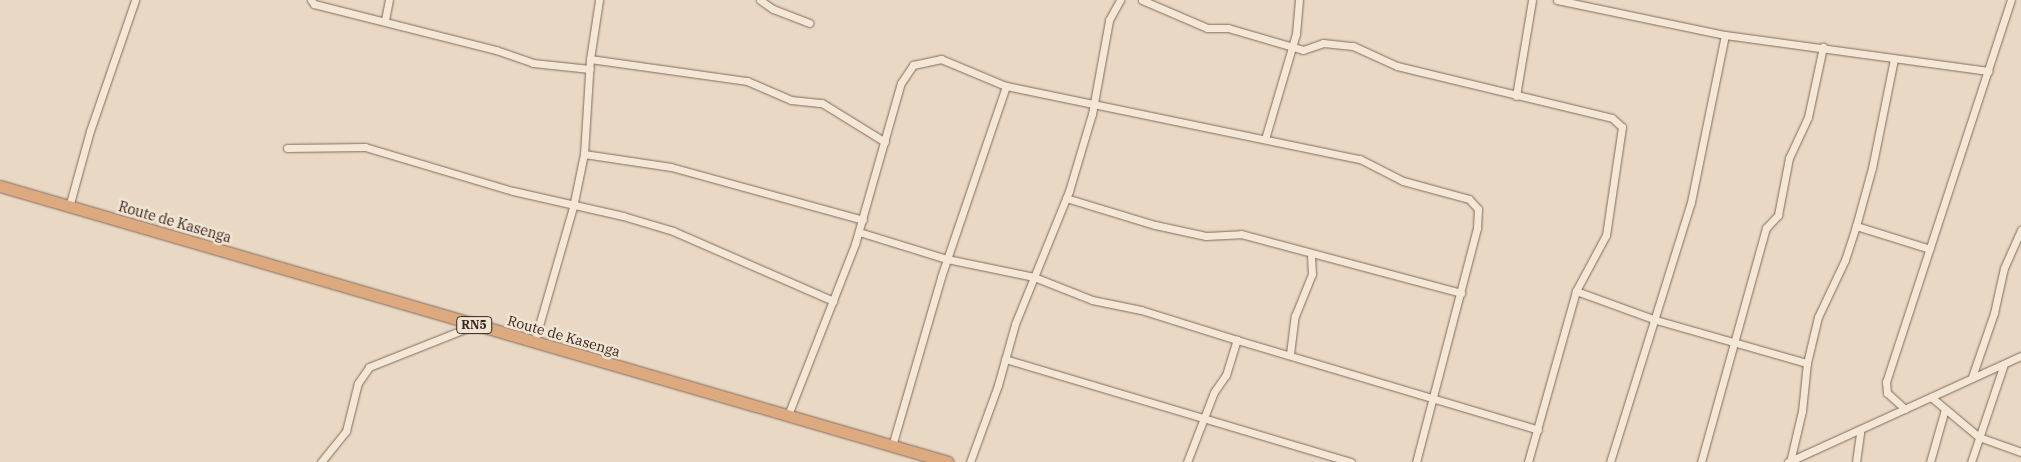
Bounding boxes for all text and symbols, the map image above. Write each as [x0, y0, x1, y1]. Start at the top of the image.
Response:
street label: Route de Kasenga [117, 198, 233, 246]
street label: Route de Kasenga [506, 312, 622, 360]
road number: RN5 [455, 316, 493, 334]

